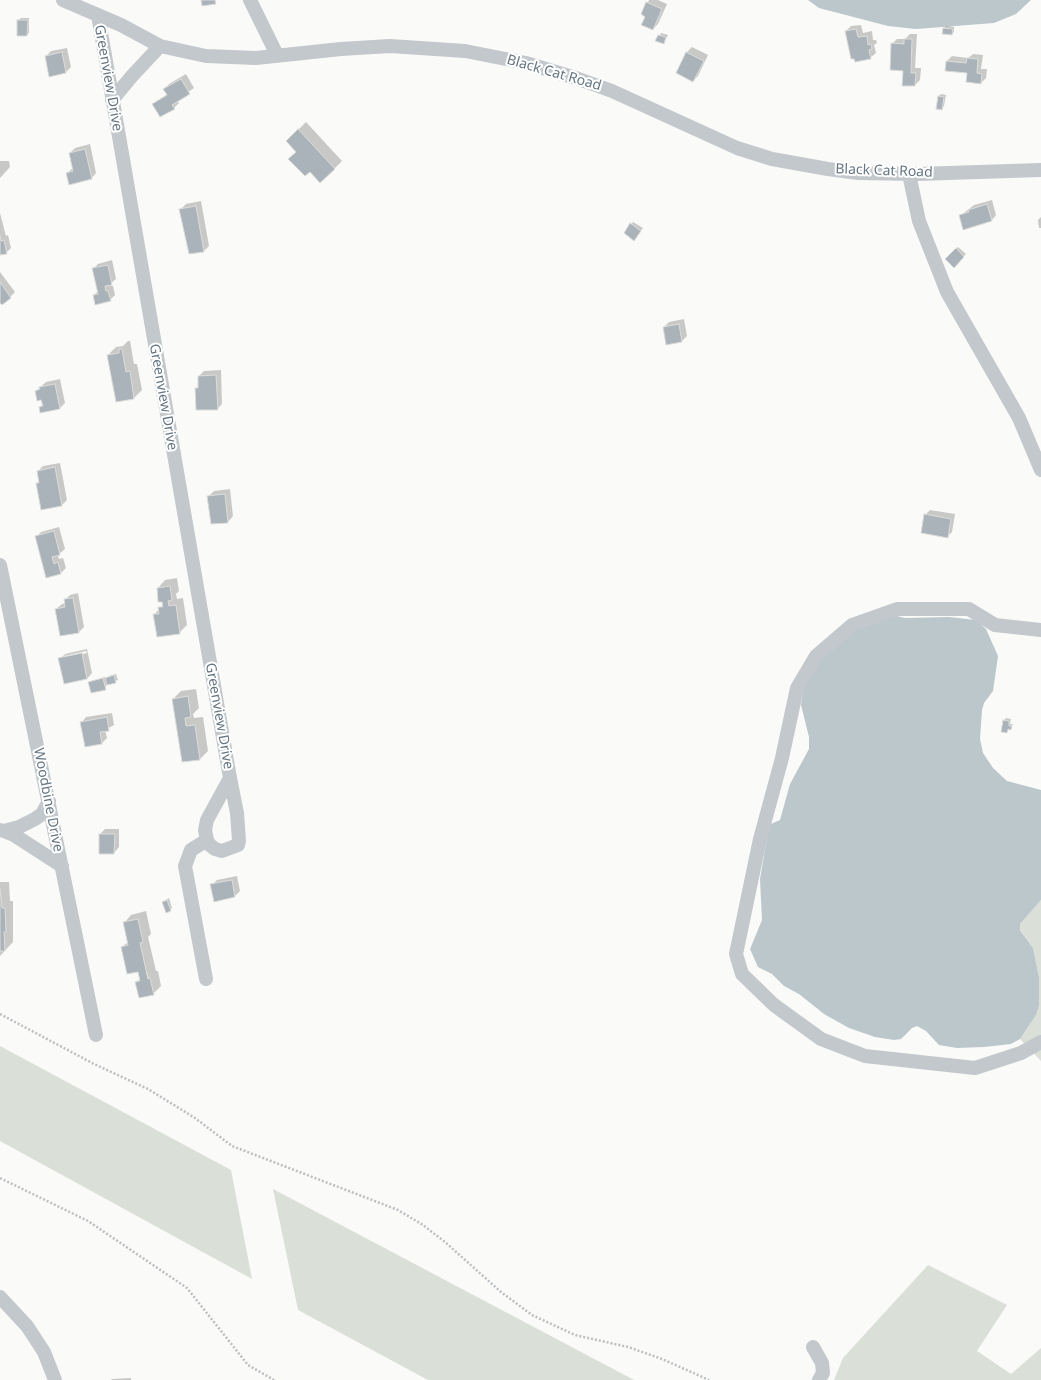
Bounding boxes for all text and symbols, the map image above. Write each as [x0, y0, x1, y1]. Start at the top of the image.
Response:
street label: Greenview Drive [90, 23, 126, 133]
street label: Black Cat Road [505, 51, 603, 95]
street label: Black Cat Road [835, 161, 933, 181]
street label: Greenview Drive [145, 342, 181, 452]
street label: Greenview Drive [201, 661, 237, 771]
street label: Woodbine Drive [30, 747, 66, 853]

